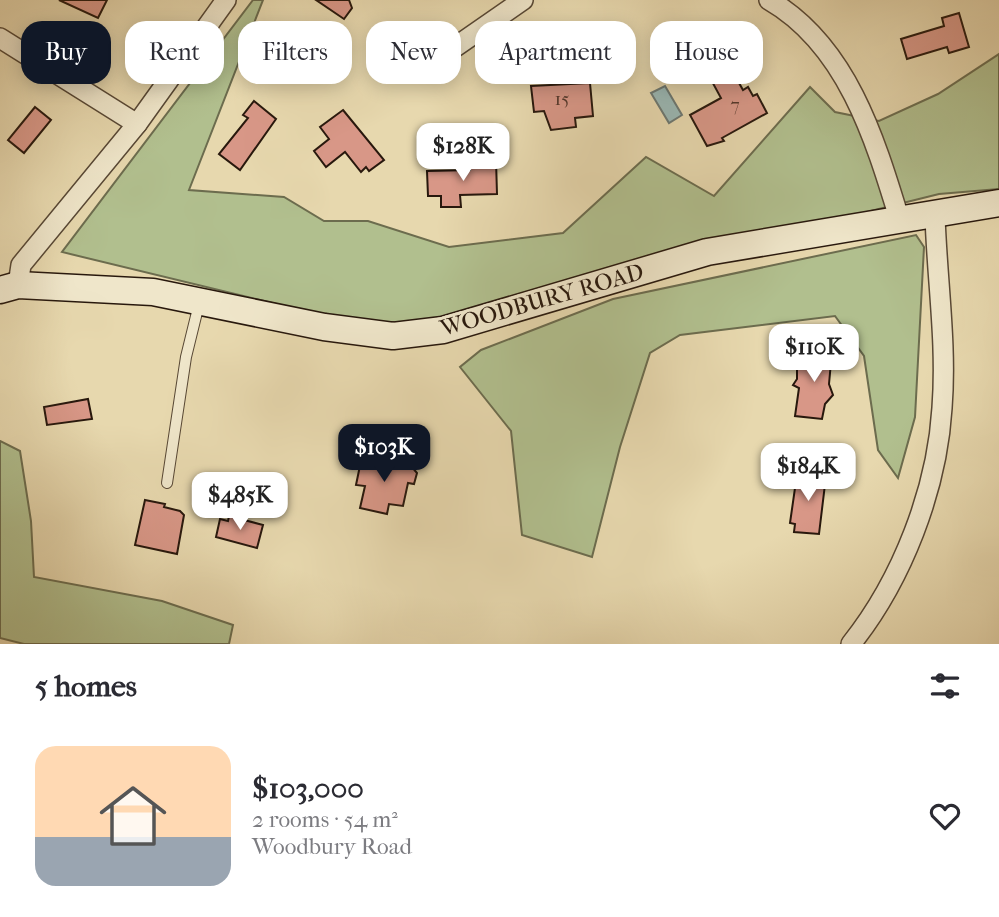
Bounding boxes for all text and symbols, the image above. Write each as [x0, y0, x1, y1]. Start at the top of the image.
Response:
chip: Buy [21, 21, 111, 84]
chip: Rent [125, 21, 224, 84]
chip: Filters [238, 21, 352, 84]
chip: New [366, 21, 461, 84]
chip: Apartment [475, 21, 636, 84]
chip: House [650, 21, 763, 84]
house number: 15 [555, 88, 569, 110]
house number: 7 [730, 94, 740, 116]
pin: $128K [414, 124, 512, 183]
text: $128K [433, 132, 493, 159]
street label: WOODBURY ROAD [436, 258, 647, 342]
pin: $110K [765, 324, 863, 384]
text: $110K [785, 333, 843, 360]
pin: $103K [335, 424, 433, 484]
text: $103K [354, 433, 414, 460]
pin: $184K [759, 444, 857, 503]
text: $184K [777, 452, 839, 479]
pin: $485K [191, 472, 289, 532]
text: $485K [208, 481, 272, 508]
icon: filters [926, 667, 964, 705]
text: 5 homes [35, 669, 137, 704]
text: $103,000 [252, 771, 364, 806]
icon: home [91, 774, 175, 858]
icon: heart [926, 797, 964, 835]
text: 2 rooms · 54 m² [252, 806, 398, 833]
text: Woodbury Road [252, 833, 412, 860]

